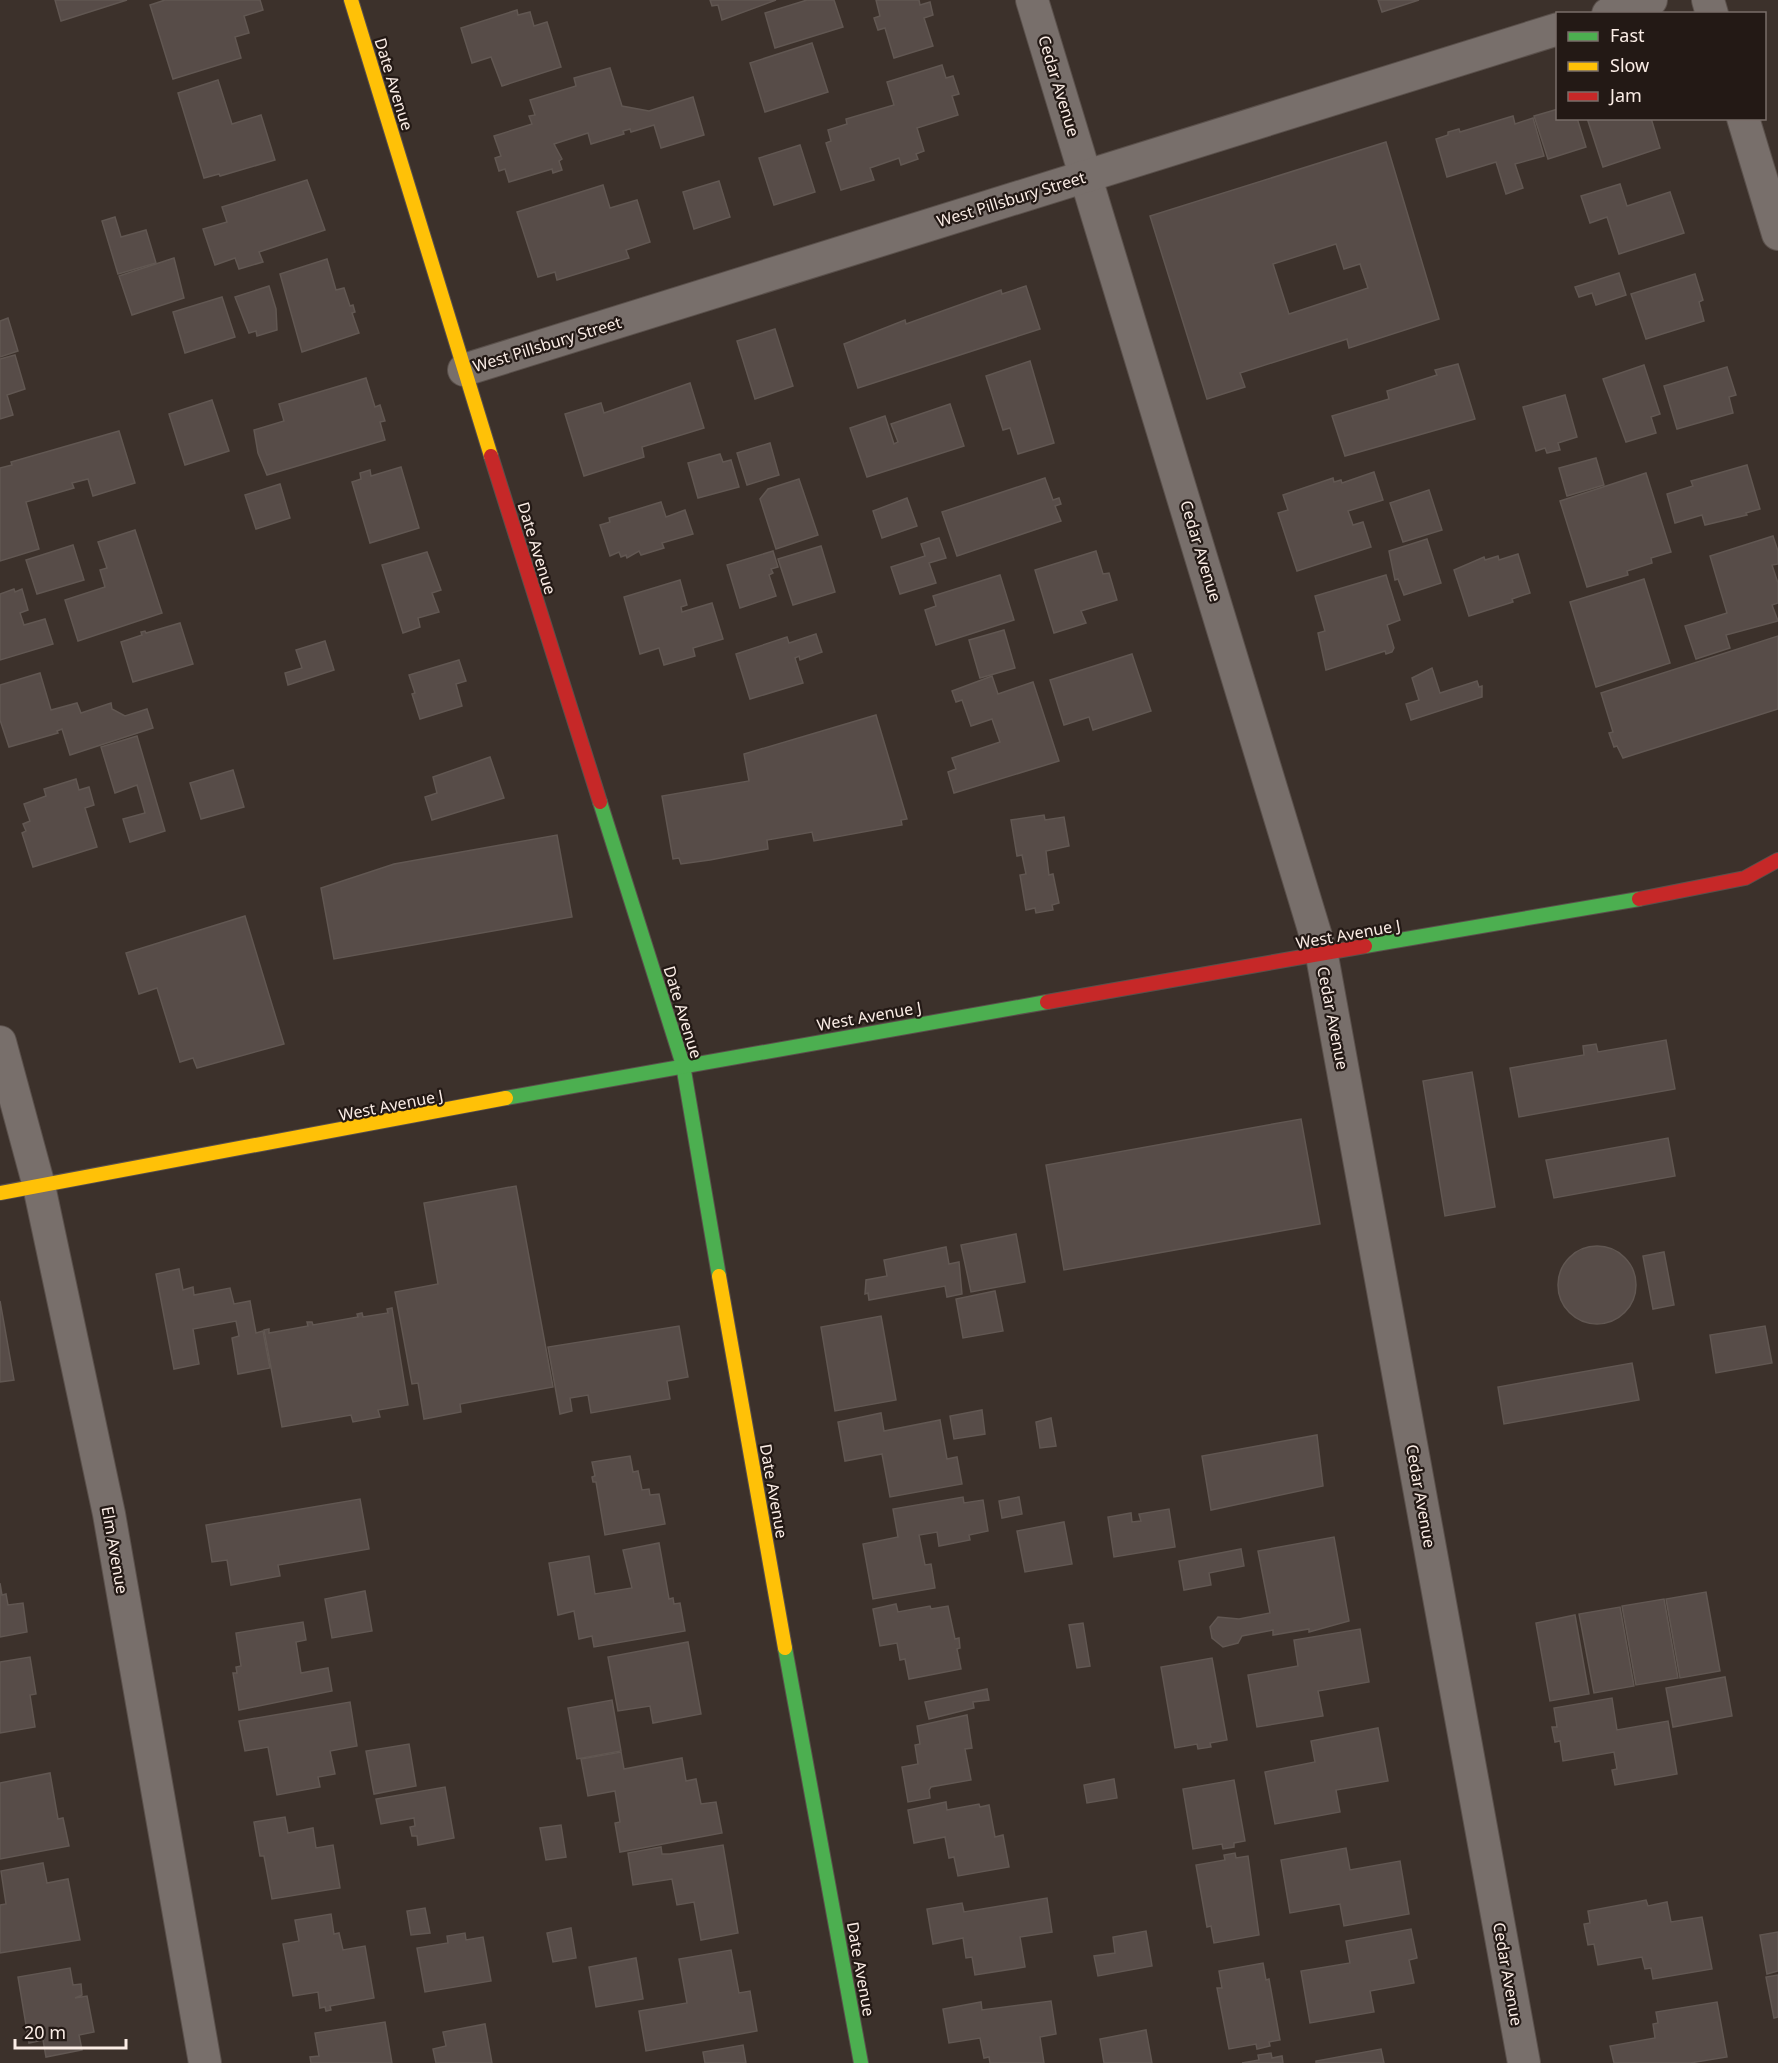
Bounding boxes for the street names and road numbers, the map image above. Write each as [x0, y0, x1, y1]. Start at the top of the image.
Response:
street label: Cedar Avenue [1033, 33, 1085, 139]
street label: Date Avenue [369, 35, 419, 133]
street label: West Pillsbury Street [934, 166, 1088, 232]
street label: West Pillsbury Street [470, 311, 624, 377]
street label: Cedar Avenue [1175, 498, 1227, 604]
street label: Date Avenue [512, 499, 562, 597]
street label: West Avenue J [1294, 914, 1402, 954]
street label: Date Avenue [658, 963, 708, 1061]
street label: Cedar Avenue [1312, 964, 1354, 1072]
street label: West Avenue J [815, 996, 923, 1036]
street label: West Avenue J [337, 1084, 445, 1126]
street label: Date Avenue [755, 1442, 793, 1540]
street label: Cedar Avenue [1401, 1442, 1441, 1550]
street label: Elm Avenue [96, 1505, 134, 1595]
street label: Date Avenue [842, 1920, 880, 2018]
street label: Cedar Avenue [1488, 1920, 1528, 2028]

